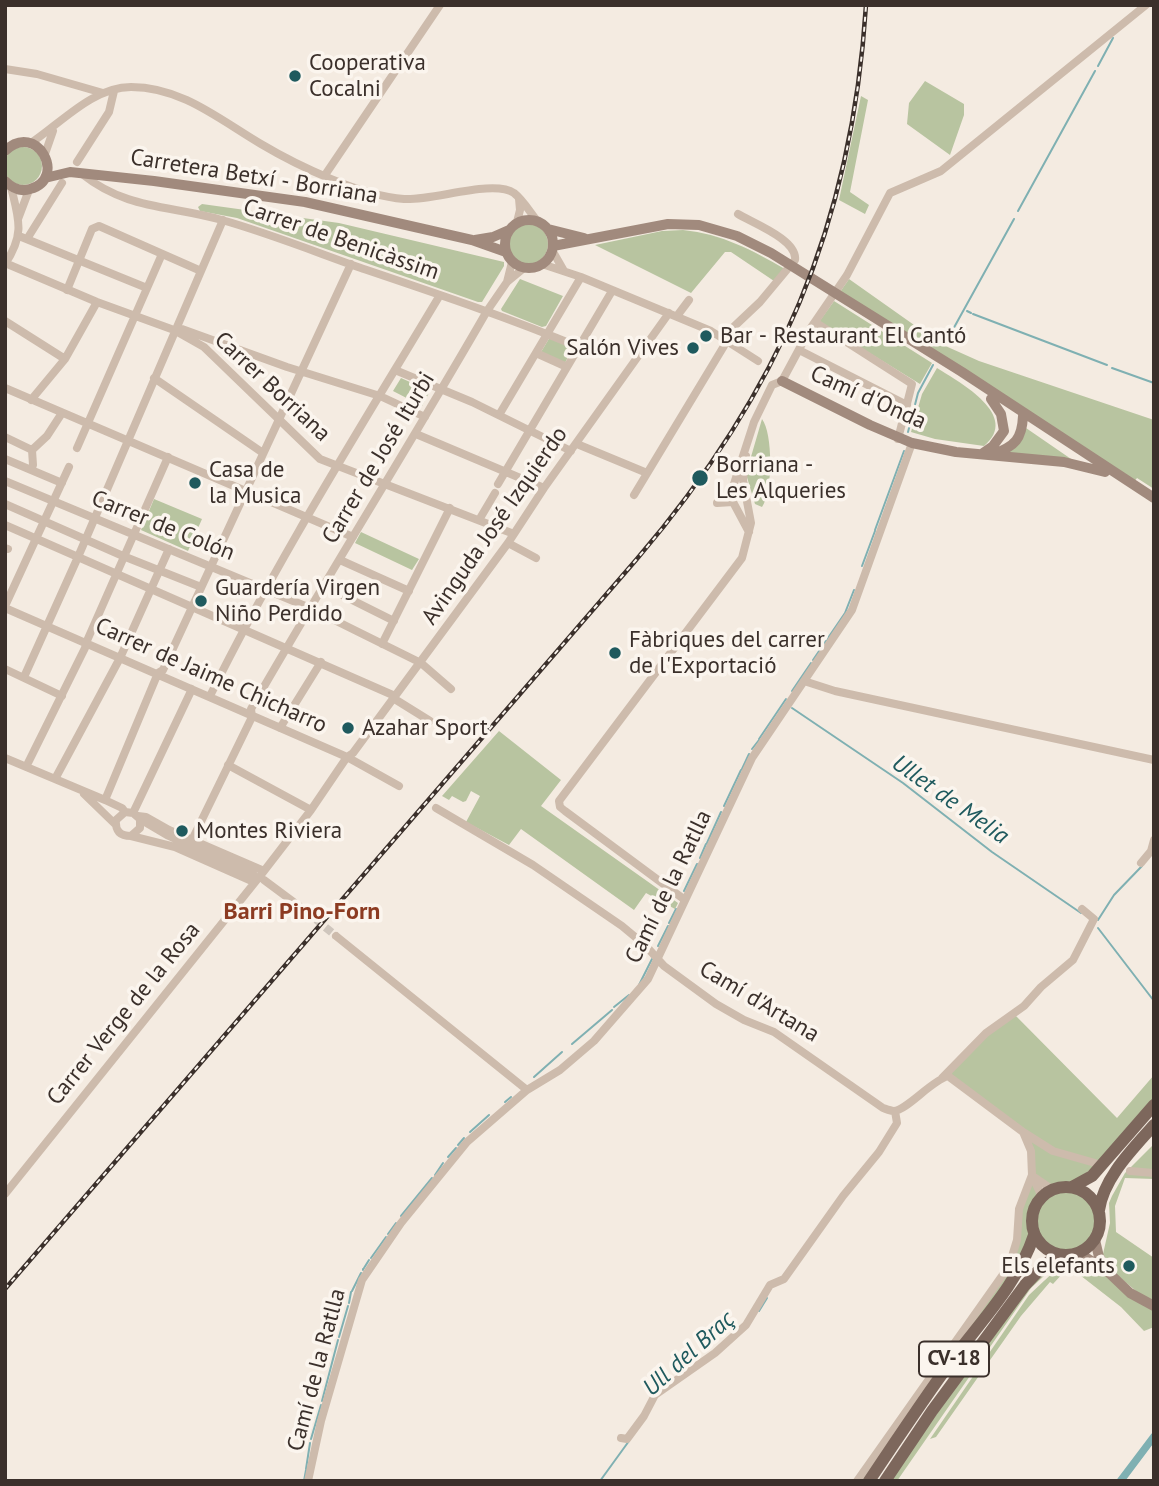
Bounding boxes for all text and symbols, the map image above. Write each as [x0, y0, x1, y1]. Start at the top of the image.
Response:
place label: Cooperativa Cocalni [309, 49, 426, 103]
marker: Cooperativa Cocalni [287, 68, 303, 84]
street label: Carretera Betxí - Borriana [128, 144, 380, 210]
street label: Carrer de Benicàssim [239, 194, 443, 286]
place label: Bar - Restaurant El Cantó [720, 322, 966, 350]
street label: Carrer Borriana [208, 326, 336, 448]
marker: Bar - Restaurant El Cantó [698, 328, 714, 344]
place label: Salón Vives [566, 334, 679, 362]
marker: Salón Vives [685, 340, 701, 356]
street label: Camí d'Onda [806, 360, 930, 436]
street label: Carrer de José Iturbi [317, 367, 441, 549]
street label: Avinguda José Izquierdo [416, 422, 574, 630]
place label: Borriana - Les Alqueries [716, 451, 846, 505]
place label: Casa de la Musica [209, 456, 301, 510]
marker: Borriana - Les Alqueries [690, 468, 710, 488]
marker: Casa de la Musica [187, 475, 203, 491]
street label: Carrer de Colón [87, 485, 239, 567]
place label: Guardería Virgen Niño Perdido [215, 574, 380, 628]
marker: Guardería Virgen Niño Perdido [193, 593, 209, 609]
street label: Carrer de Jaime Chicharro [91, 612, 331, 740]
place label: Fàbriques del carrer de l'Exportació [629, 626, 825, 680]
marker: Fàbriques del carrer de l'Exportació [607, 645, 623, 661]
place label: Azahar Sport [362, 714, 488, 742]
marker: Azahar Sport [340, 720, 356, 736]
water label: Ullet de Melia [886, 749, 1014, 851]
street label: Camí de la Ratlla [620, 806, 718, 968]
place label: Montes Riviera [196, 817, 342, 845]
marker: Montes Riviera [174, 823, 190, 839]
district label: Barri Pino-Forn [224, 898, 380, 926]
street label: Carrer Verge de la Rosa [42, 917, 206, 1111]
street label: Camí d'Artana [694, 955, 824, 1049]
place label: Els elefants [1001, 1252, 1115, 1280]
marker: Els elefants [1121, 1258, 1137, 1274]
street label: Camí de la Ratlla [282, 1286, 352, 1454]
water label: Ull del Braç [637, 1305, 741, 1403]
road number: CV-18 [919, 1342, 989, 1376]

